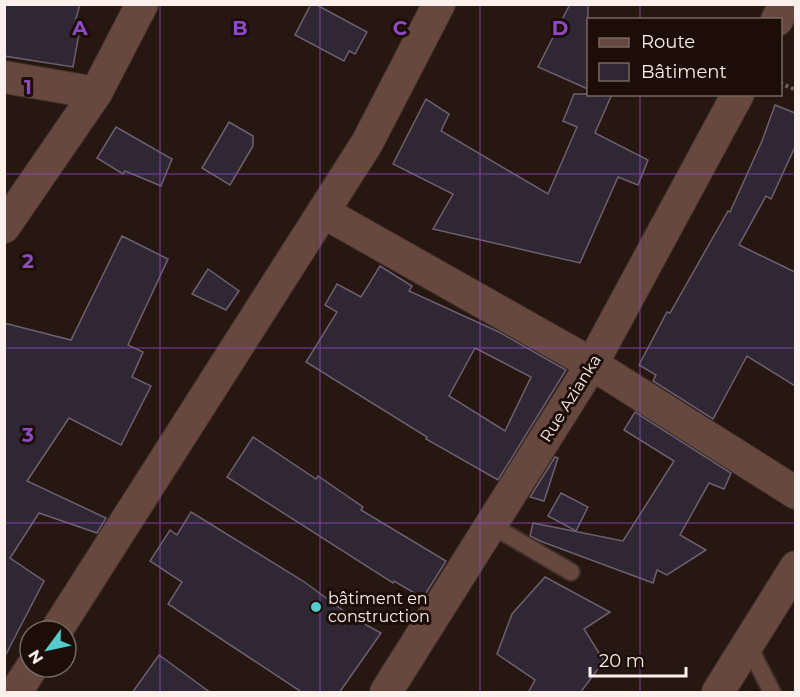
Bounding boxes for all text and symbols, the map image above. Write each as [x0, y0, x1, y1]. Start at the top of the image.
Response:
text: A [71, 16, 88, 40]
text: B [232, 16, 248, 40]
text: C [393, 16, 408, 40]
text: D [552, 16, 568, 40]
legend [587, 18, 782, 96]
text: Route [641, 31, 695, 53]
text: Bâtiment [641, 61, 727, 83]
text: 1 [24, 75, 32, 99]
text: 2 [22, 249, 34, 273]
street label: Rue Azianka [536, 351, 605, 445]
text: 3 [21, 423, 34, 447]
place label: bâtiment en construction [328, 589, 430, 626]
marker: bâtiment en construction [309, 600, 323, 614]
north arrow [18, 619, 78, 679]
scale bar [590, 640, 686, 678]
text: N [24, 646, 47, 667]
text: 20 m [599, 650, 645, 672]

